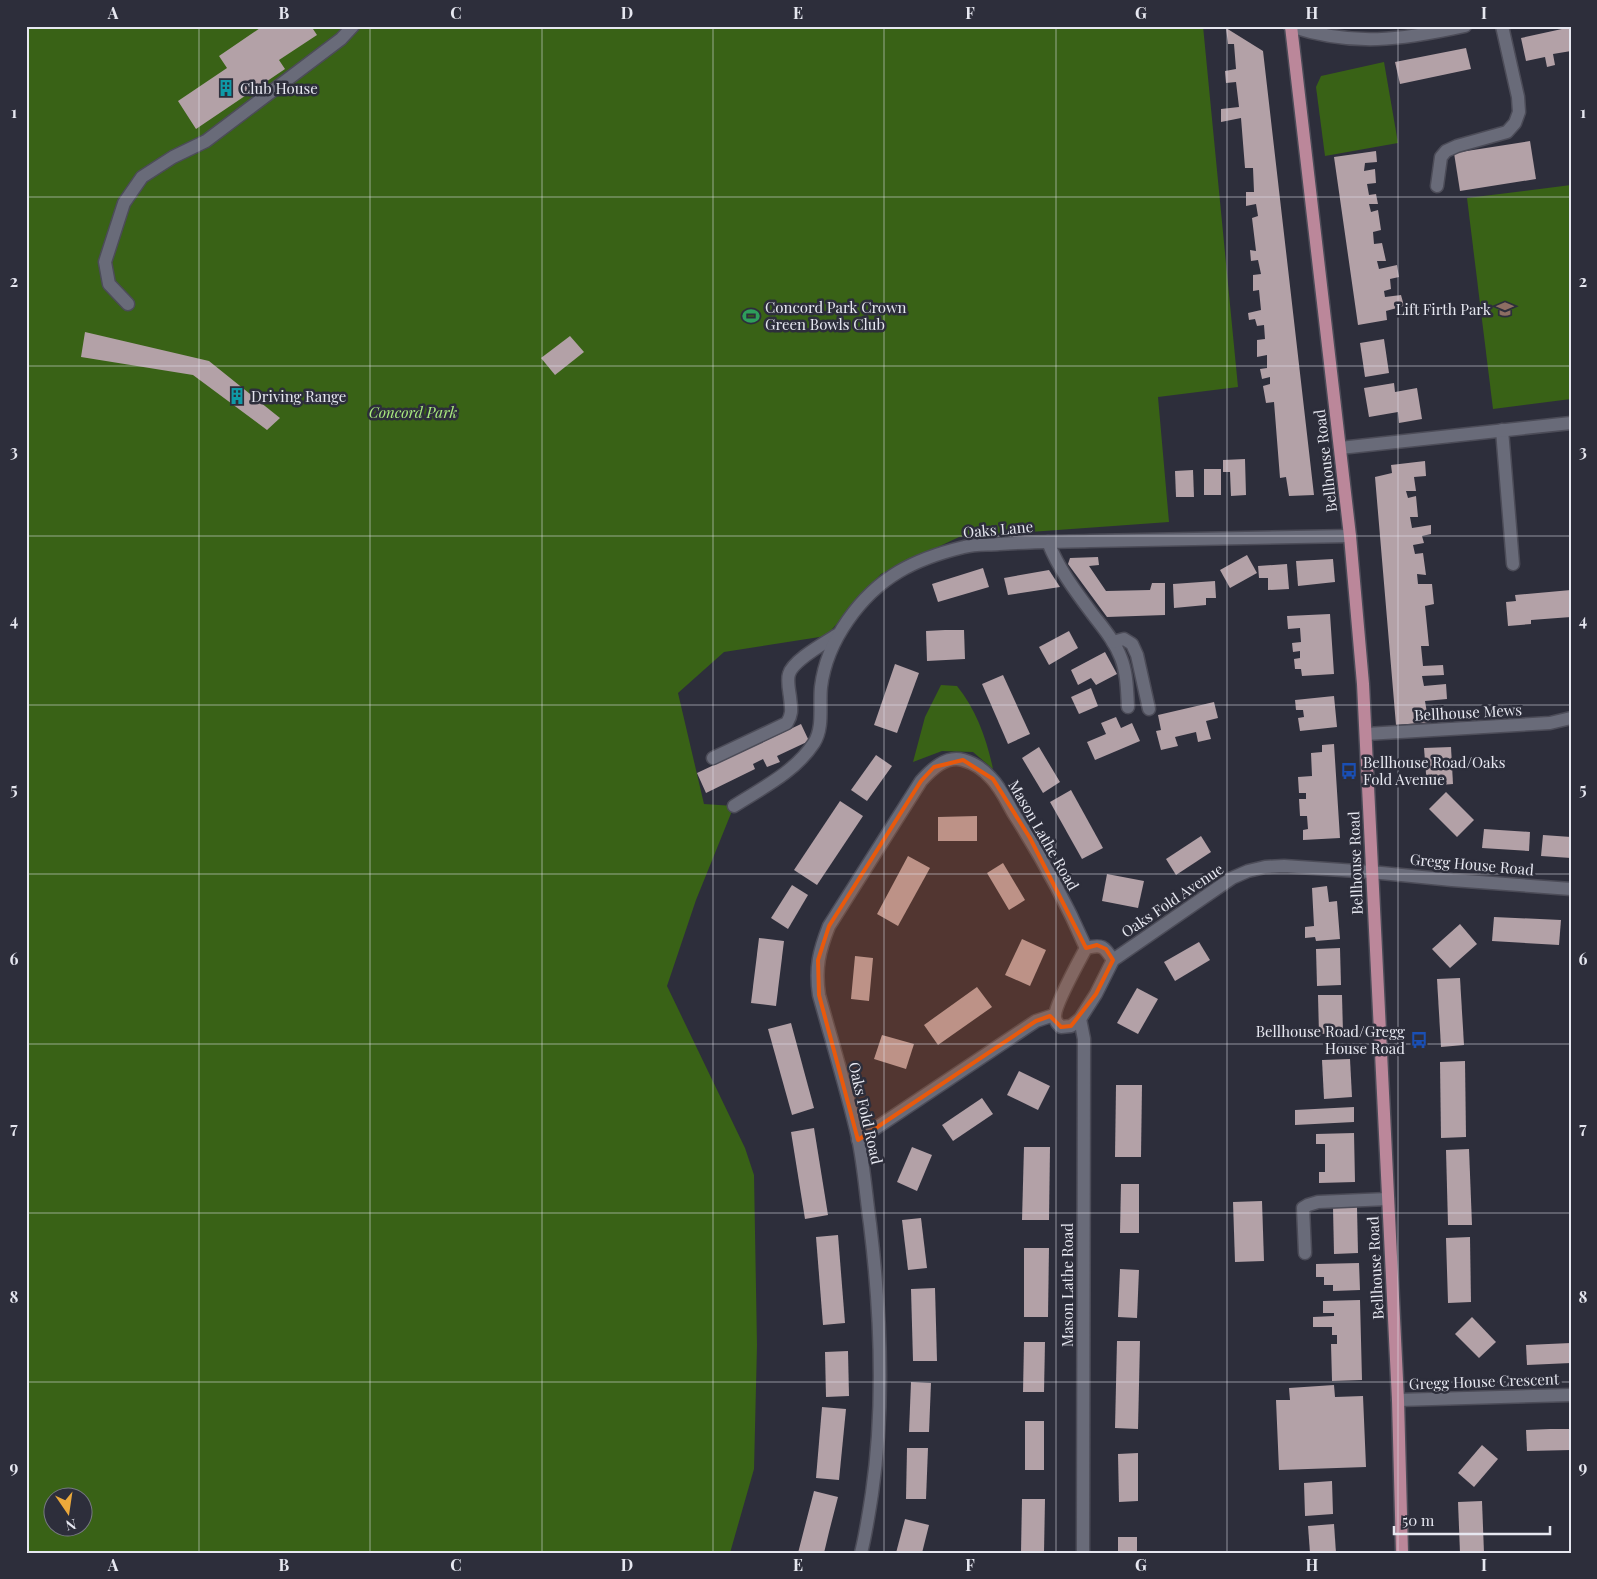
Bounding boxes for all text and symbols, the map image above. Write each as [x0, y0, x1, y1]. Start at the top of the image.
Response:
text: A [107, 2, 119, 23]
text: B [279, 2, 290, 23]
text: C [450, 2, 462, 23]
text: D [621, 2, 633, 23]
text: E [793, 2, 803, 23]
text: F [965, 2, 975, 23]
text: G [1135, 2, 1147, 23]
text: H [1306, 2, 1319, 23]
text: I [1481, 2, 1487, 23]
building icon: Club House [216, 78, 236, 98]
place label: Club House [240, 78, 318, 98]
text: 1 [11, 101, 17, 122]
text: 1 [1580, 101, 1586, 122]
text: 2 [10, 270, 18, 291]
text: 2 [1579, 270, 1587, 291]
place label: Concord Park Crown Green Bowls Club [765, 297, 907, 334]
place label: Lift Firth Park [1396, 299, 1492, 319]
school or university icon: Lift Firth Park [1495, 299, 1515, 319]
sports icon: Concord Park Crown Green Bowls Club [741, 306, 761, 326]
building icon: Driving Range [227, 386, 247, 406]
place label: Driving Range [251, 386, 346, 406]
park label: Concord Park [369, 402, 458, 422]
street label: Bellhouse Road [1309, 408, 1341, 514]
text: 3 [10, 440, 18, 461]
text: 3 [1579, 440, 1587, 461]
street label: Oaks Lane [962, 516, 1034, 542]
text: 4 [10, 609, 18, 630]
text: 4 [1579, 609, 1587, 630]
street label: Bellhouse Mews [1414, 699, 1522, 725]
place label: Bellhouse Road/Oaks Fold Avenue [1363, 752, 1506, 789]
bus stop icon: Bellhouse Road/Oaks Fold Avenue [1339, 761, 1359, 781]
street label: Mason Lathe Road [1004, 776, 1084, 894]
text: 5 [10, 778, 18, 799]
text: 5 [1579, 778, 1587, 799]
street label: Bellhouse Road [1343, 811, 1367, 915]
street label: Gregg House Road [1409, 849, 1535, 879]
street label: Oaks Fold Avenue [1117, 858, 1227, 942]
text: 6 [10, 948, 19, 969]
text: 6 [1579, 948, 1588, 969]
place label: Bellhouse Road/Gregg House Road [1256, 1021, 1405, 1058]
bus stop icon: Bellhouse Road/Gregg House Road [1409, 1030, 1429, 1050]
street label: Oaks Fold Road [845, 1060, 888, 1166]
text: 7 [10, 1117, 18, 1138]
text: 7 [1579, 1117, 1587, 1138]
street label: Bellhouse Road [1362, 1216, 1388, 1320]
street label: Mason Lathe Road [1057, 1223, 1077, 1347]
text: 8 [10, 1286, 19, 1307]
text: 8 [1579, 1286, 1588, 1307]
street label: Gregg House Crescent [1409, 1368, 1560, 1394]
text: 9 [10, 1456, 19, 1477]
text: 9 [1579, 1456, 1588, 1477]
north arrow [42, 1486, 92, 1536]
scale bar [1394, 1504, 1551, 1536]
text: 50 m [1402, 1510, 1435, 1530]
text: N [64, 1515, 78, 1536]
text: A [107, 1554, 119, 1575]
text: B [279, 1554, 290, 1575]
text: C [450, 1554, 462, 1575]
text: D [621, 1554, 633, 1575]
text: E [793, 1554, 803, 1575]
text: F [965, 1554, 975, 1575]
text: G [1135, 1554, 1147, 1575]
text: H [1306, 1554, 1319, 1575]
text: I [1481, 1554, 1487, 1575]

